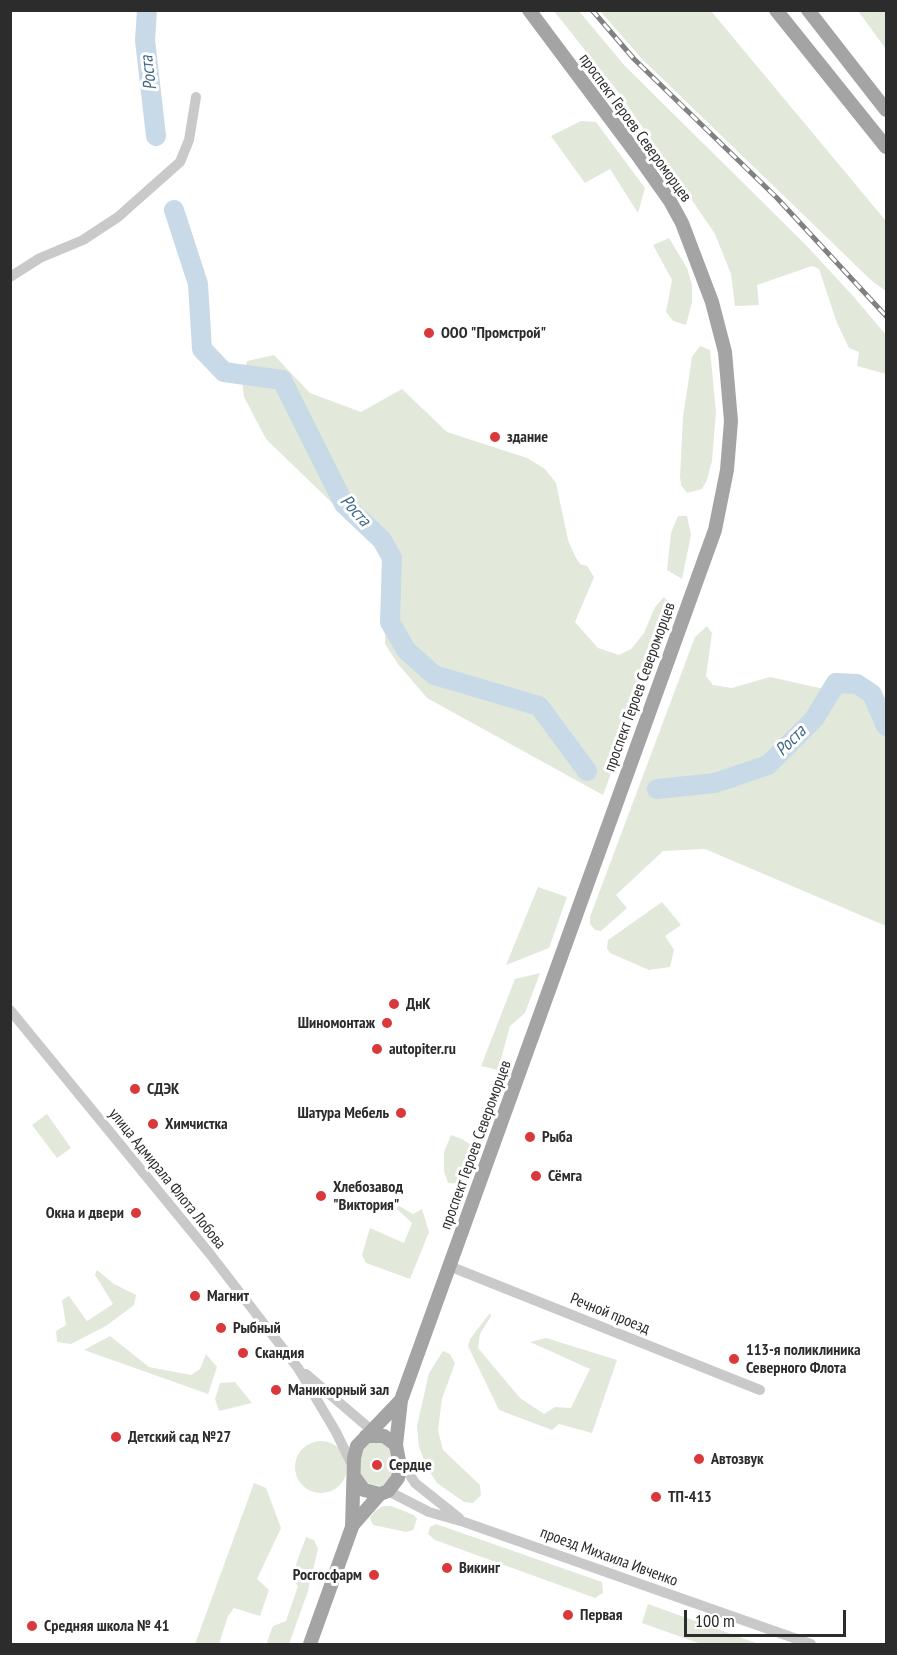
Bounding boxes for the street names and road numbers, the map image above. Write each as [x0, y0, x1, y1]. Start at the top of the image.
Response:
street label: проспект Героев Североморцев [575, 50, 695, 206]
street label: проспект Героев Североморцев [600, 600, 680, 774]
street label: проспект Героев Североморцев [436, 1058, 516, 1232]
street label: улица Адмирала Флота Лобова [104, 1105, 230, 1253]
street label: Речной проезд [567, 1289, 653, 1339]
street label: проезд Михаила Ивченко [538, 1523, 680, 1591]

